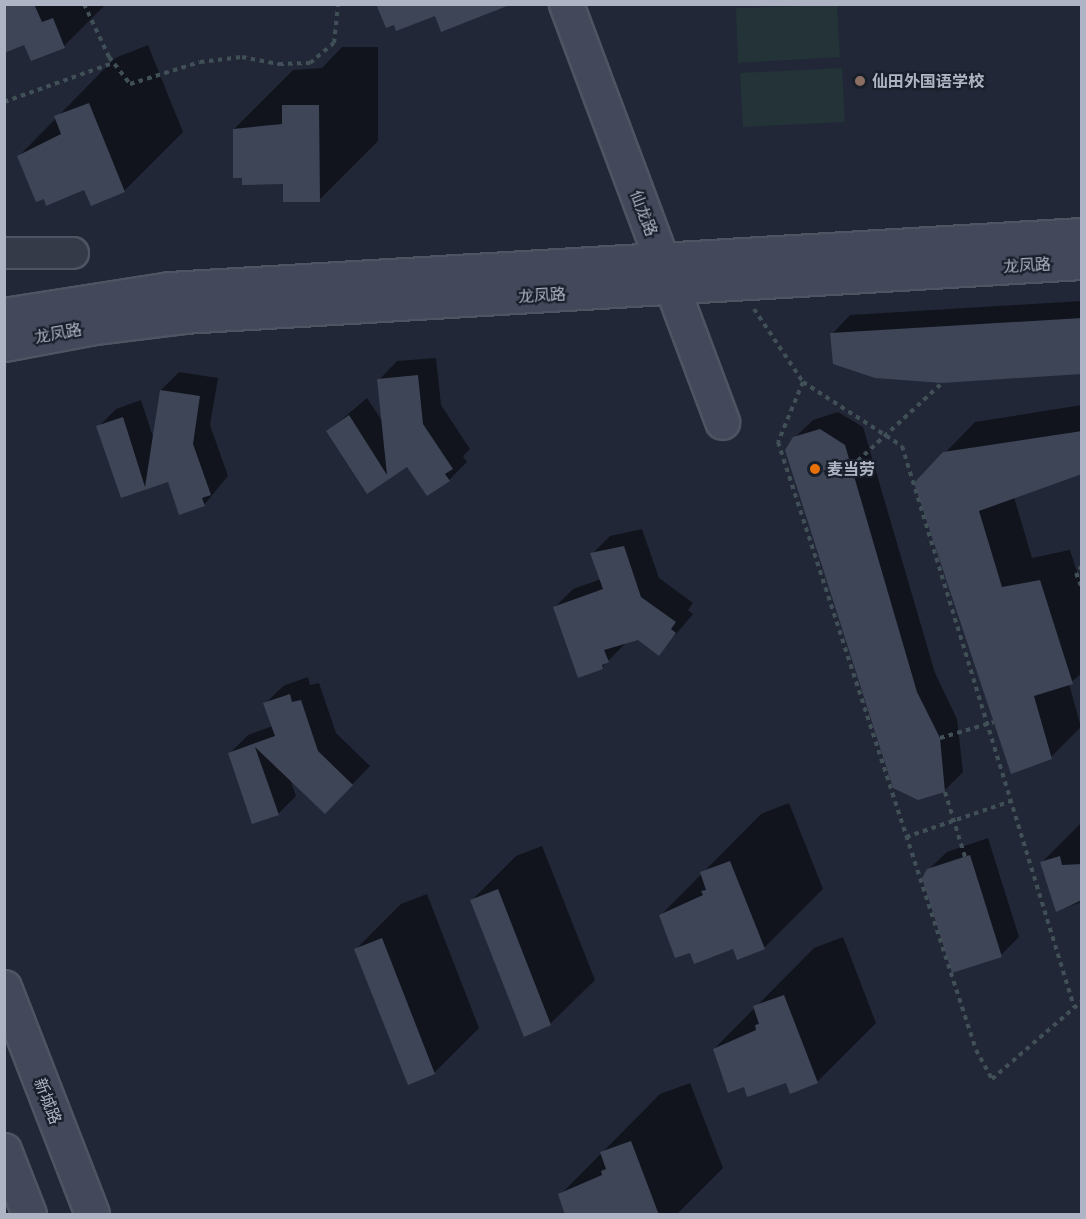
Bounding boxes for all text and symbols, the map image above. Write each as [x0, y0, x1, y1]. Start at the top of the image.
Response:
place label: 仙田外国语学校 [872, 71, 984, 91]
marker: 仙田外国语学校 [853, 74, 867, 88]
street label: 仙龙路 [626, 187, 662, 239]
street label: 龙凤路 [1003, 254, 1051, 276]
street label: 龙凤路 [518, 284, 566, 306]
street label: 龙凤路 [33, 319, 83, 347]
place label: 麦当劳 [827, 459, 875, 479]
marker: 麦当劳 [808, 462, 822, 476]
street label: 新城路 [30, 1075, 66, 1127]

